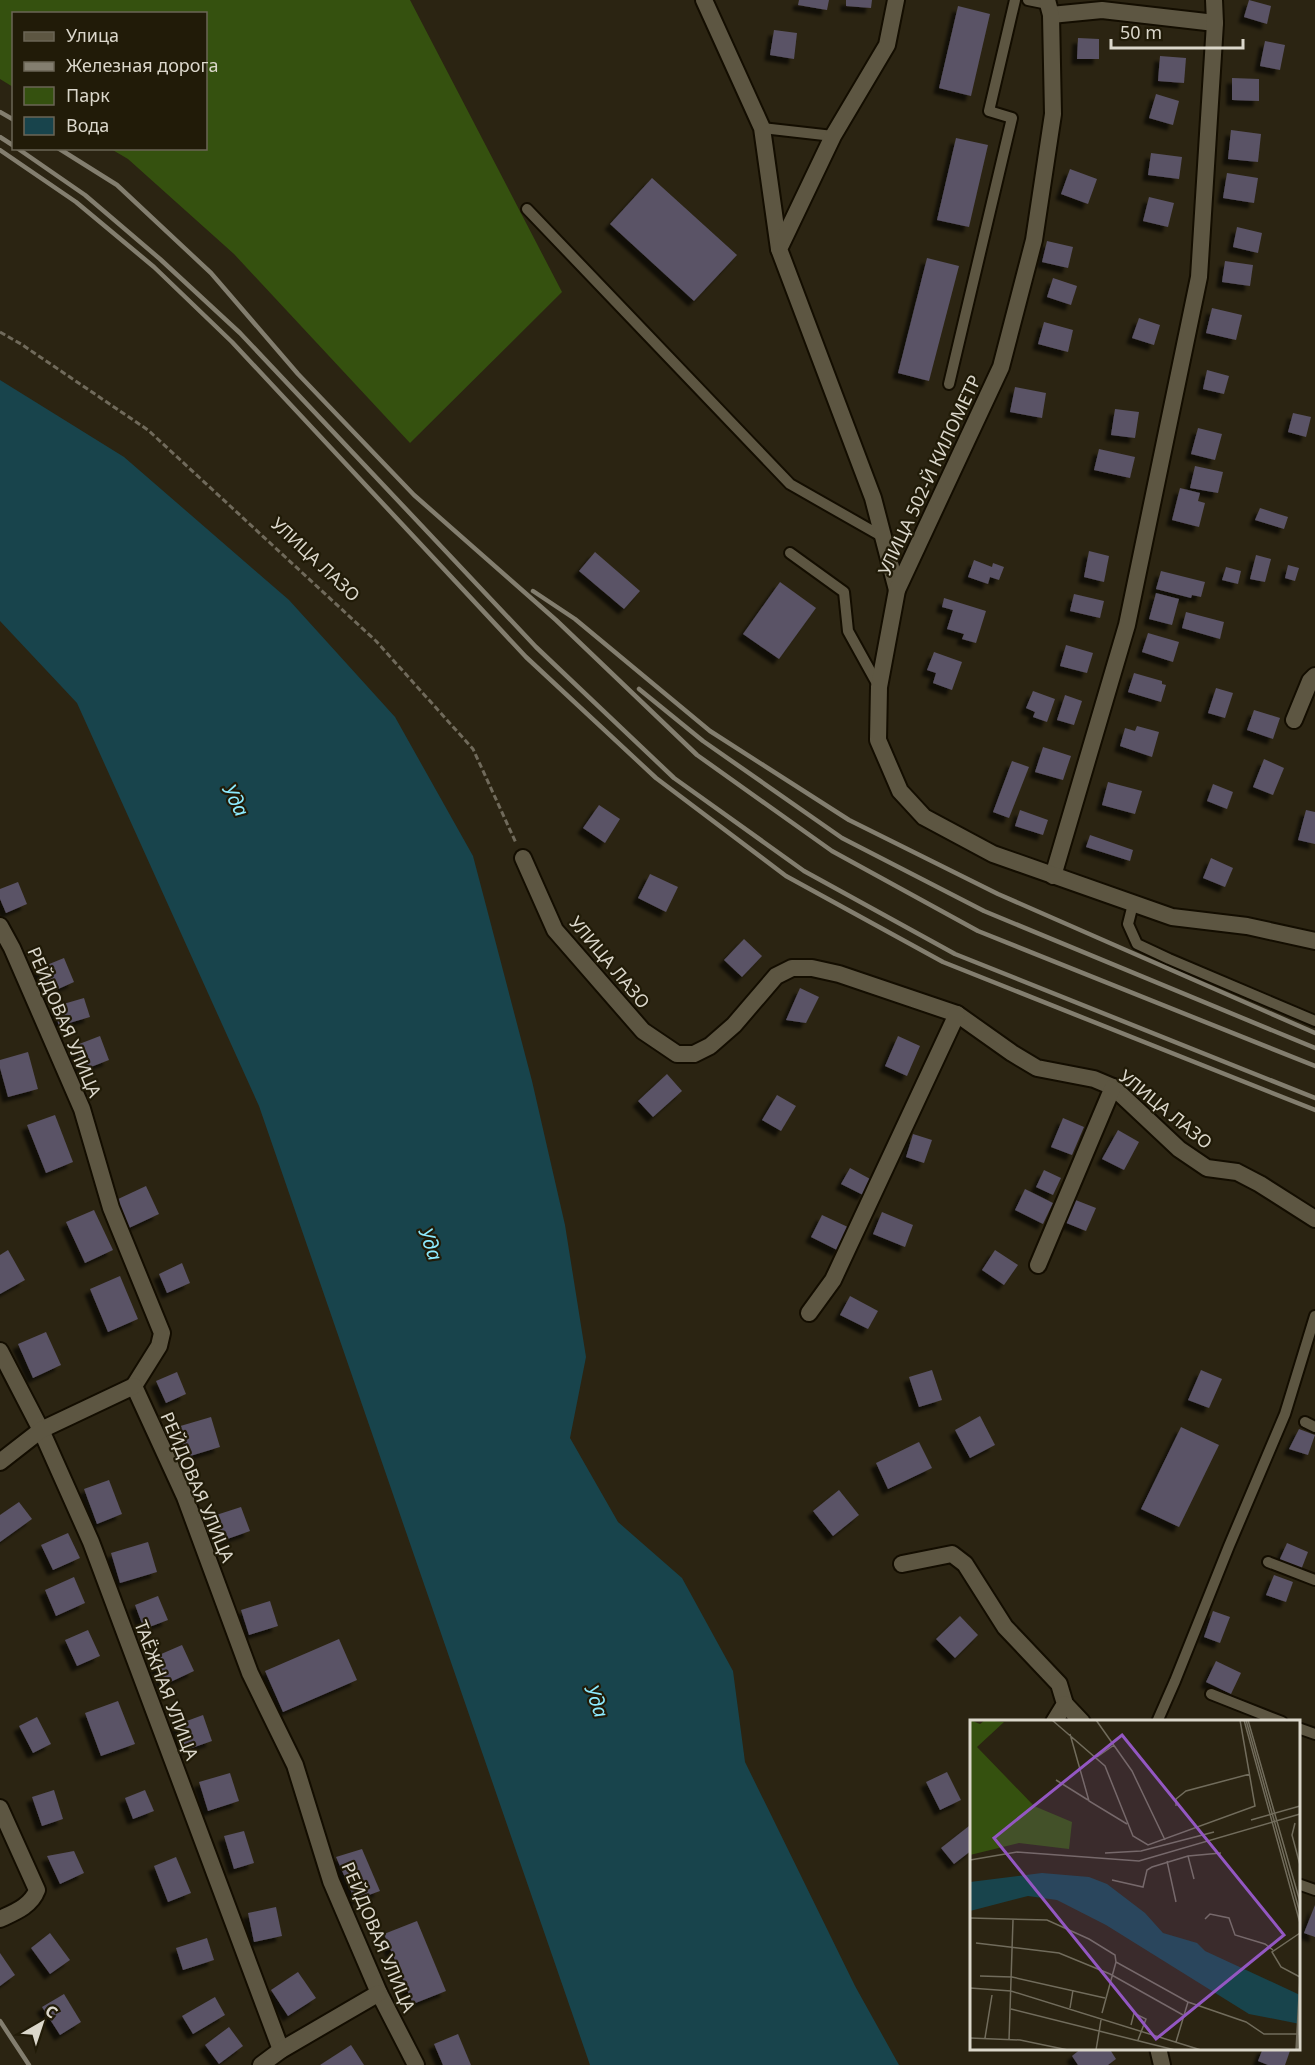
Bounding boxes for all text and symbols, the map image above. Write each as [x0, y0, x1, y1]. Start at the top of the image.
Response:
legend [12, 12, 207, 150]
scale bar [1111, 12, 1243, 50]
text: 50 m [1120, 20, 1162, 44]
text: Улица [66, 23, 119, 47]
text: Железная дорога [66, 53, 218, 77]
text: Парк [66, 83, 110, 107]
text: Вода [66, 113, 109, 137]
street label: УЛИЦА 502-Й КИЛОМЕТР [872, 371, 986, 579]
street label: УЛИЦА ЛАЗО [266, 512, 366, 606]
water label: Уда [216, 779, 256, 821]
street label: УЛИЦА ЛАЗО [564, 911, 656, 1013]
street label: РЕЙДОВАЯ УЛИЦА [22, 943, 108, 1101]
street label: УЛИЦА ЛАЗО [1114, 1064, 1218, 1154]
water label: Уда [413, 1224, 449, 1264]
street label: РЕЙДОВАЯ УЛИЦА [155, 1408, 241, 1566]
street label: ТАЁЖНАЯ УЛИЦА [129, 1617, 205, 1764]
water label: Уда [579, 1681, 615, 1721]
inset map [970, 1720, 1300, 2050]
street label: РЕЙДОВАЯ УЛИЦА [336, 1858, 422, 2016]
north arrow [12, 1993, 72, 2053]
text: С [41, 2000, 62, 2023]

